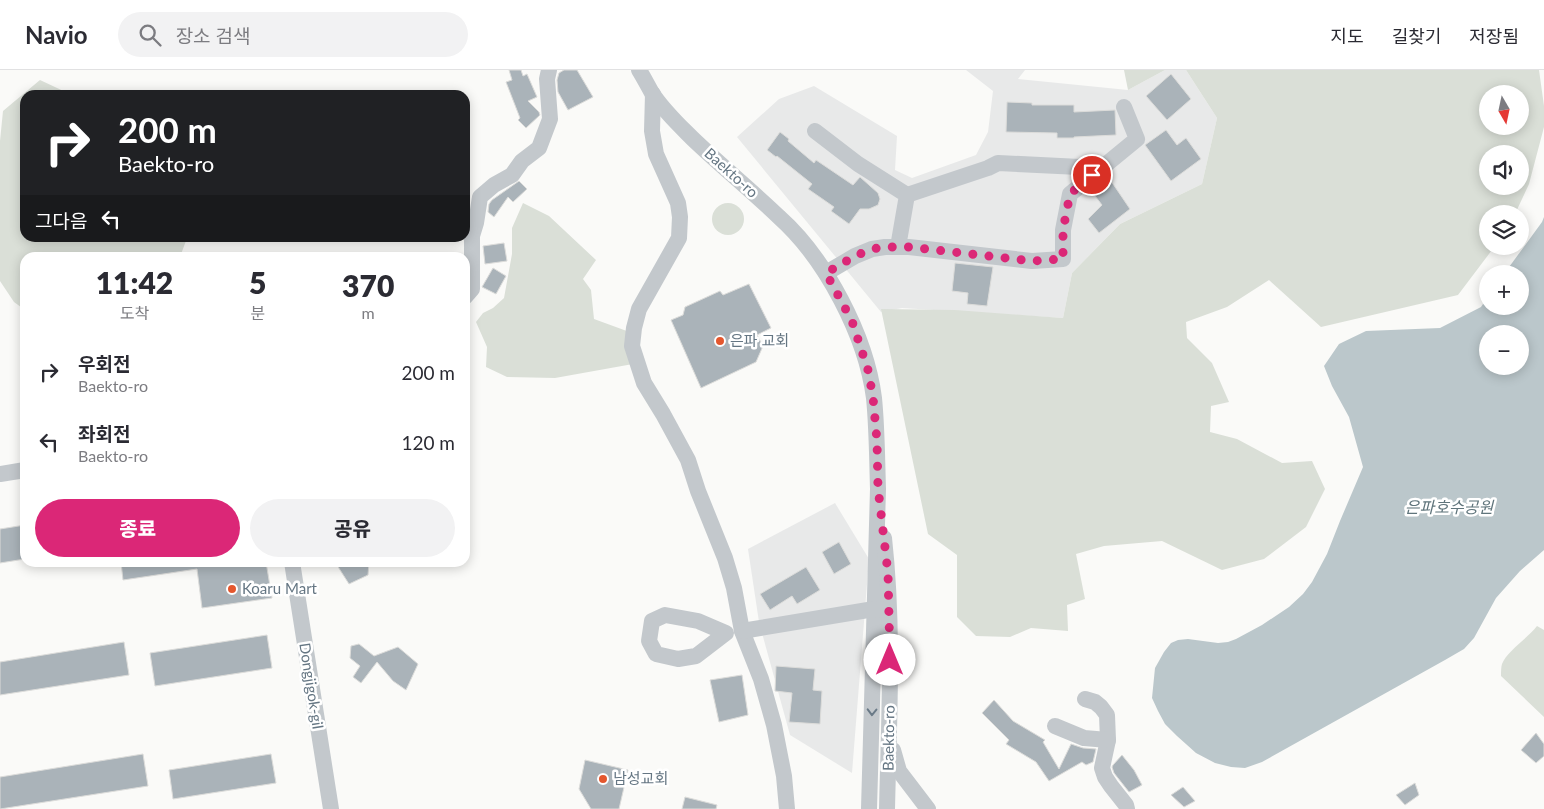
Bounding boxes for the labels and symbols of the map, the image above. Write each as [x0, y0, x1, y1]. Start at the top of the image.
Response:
north arrow [1479, 85, 1529, 135]
street label: Baekto-ro [701, 144, 762, 201]
pin [1071, 154, 1113, 196]
place label: 은파 교회 [730, 331, 789, 349]
marker: 은파 교회 [714, 335, 726, 347]
water label: 은파호수공원 [1405, 497, 1494, 516]
place label: Koaru Mart [242, 579, 318, 597]
marker: Koaru Mart [226, 583, 238, 595]
position arrow [863, 633, 915, 685]
street label: Dongjigok-gil [296, 641, 328, 730]
street label: Baekto-ro [878, 705, 898, 771]
one-way arrow [867, 708, 877, 716]
place label: 남성교회 [613, 769, 668, 787]
marker: 남성교회 [597, 773, 609, 785]

